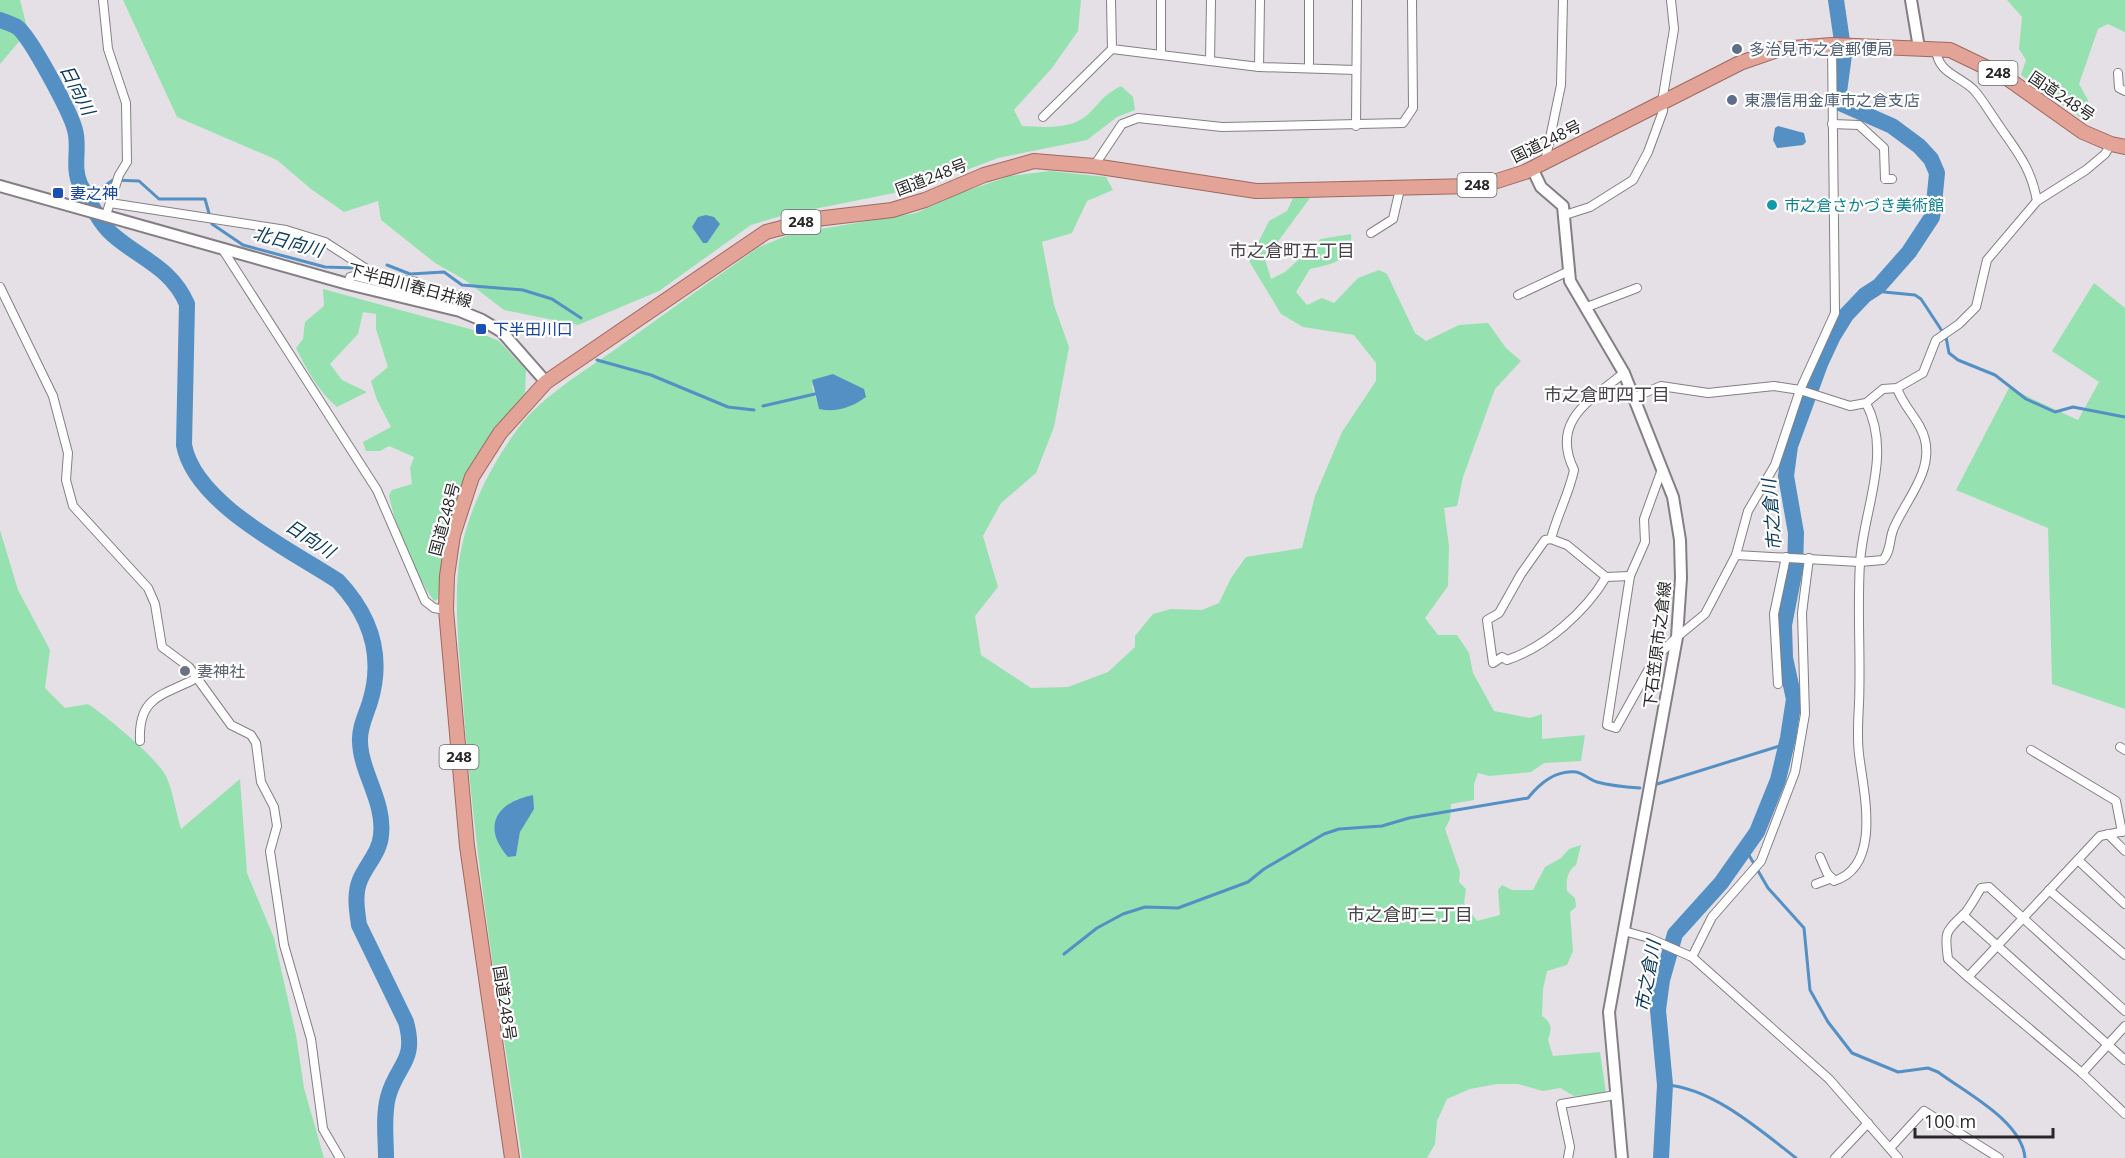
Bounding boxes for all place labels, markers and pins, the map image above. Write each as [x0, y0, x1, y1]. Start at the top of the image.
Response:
place label: 多治見市之倉郵便局 [1749, 38, 1893, 60]
marker: 多治見市之倉郵便局 [1730, 42, 1744, 56]
place label: 東濃信用金庫市之倉支店 [1744, 89, 1920, 111]
marker: 東濃信用金庫市之倉支店 [1725, 93, 1739, 107]
place label: 妻之神 [70, 182, 118, 204]
marker: 妻之神 [51, 186, 65, 200]
place label: 市之倉さかづき美術館 [1784, 194, 1944, 216]
marker: 市之倉さかづき美術館 [1765, 198, 1779, 212]
place label: 下半田川口 [493, 318, 573, 340]
marker: 下半田川口 [474, 322, 488, 336]
place label: 妻神社 [197, 660, 245, 682]
marker: 妻神社 [178, 664, 192, 678]

